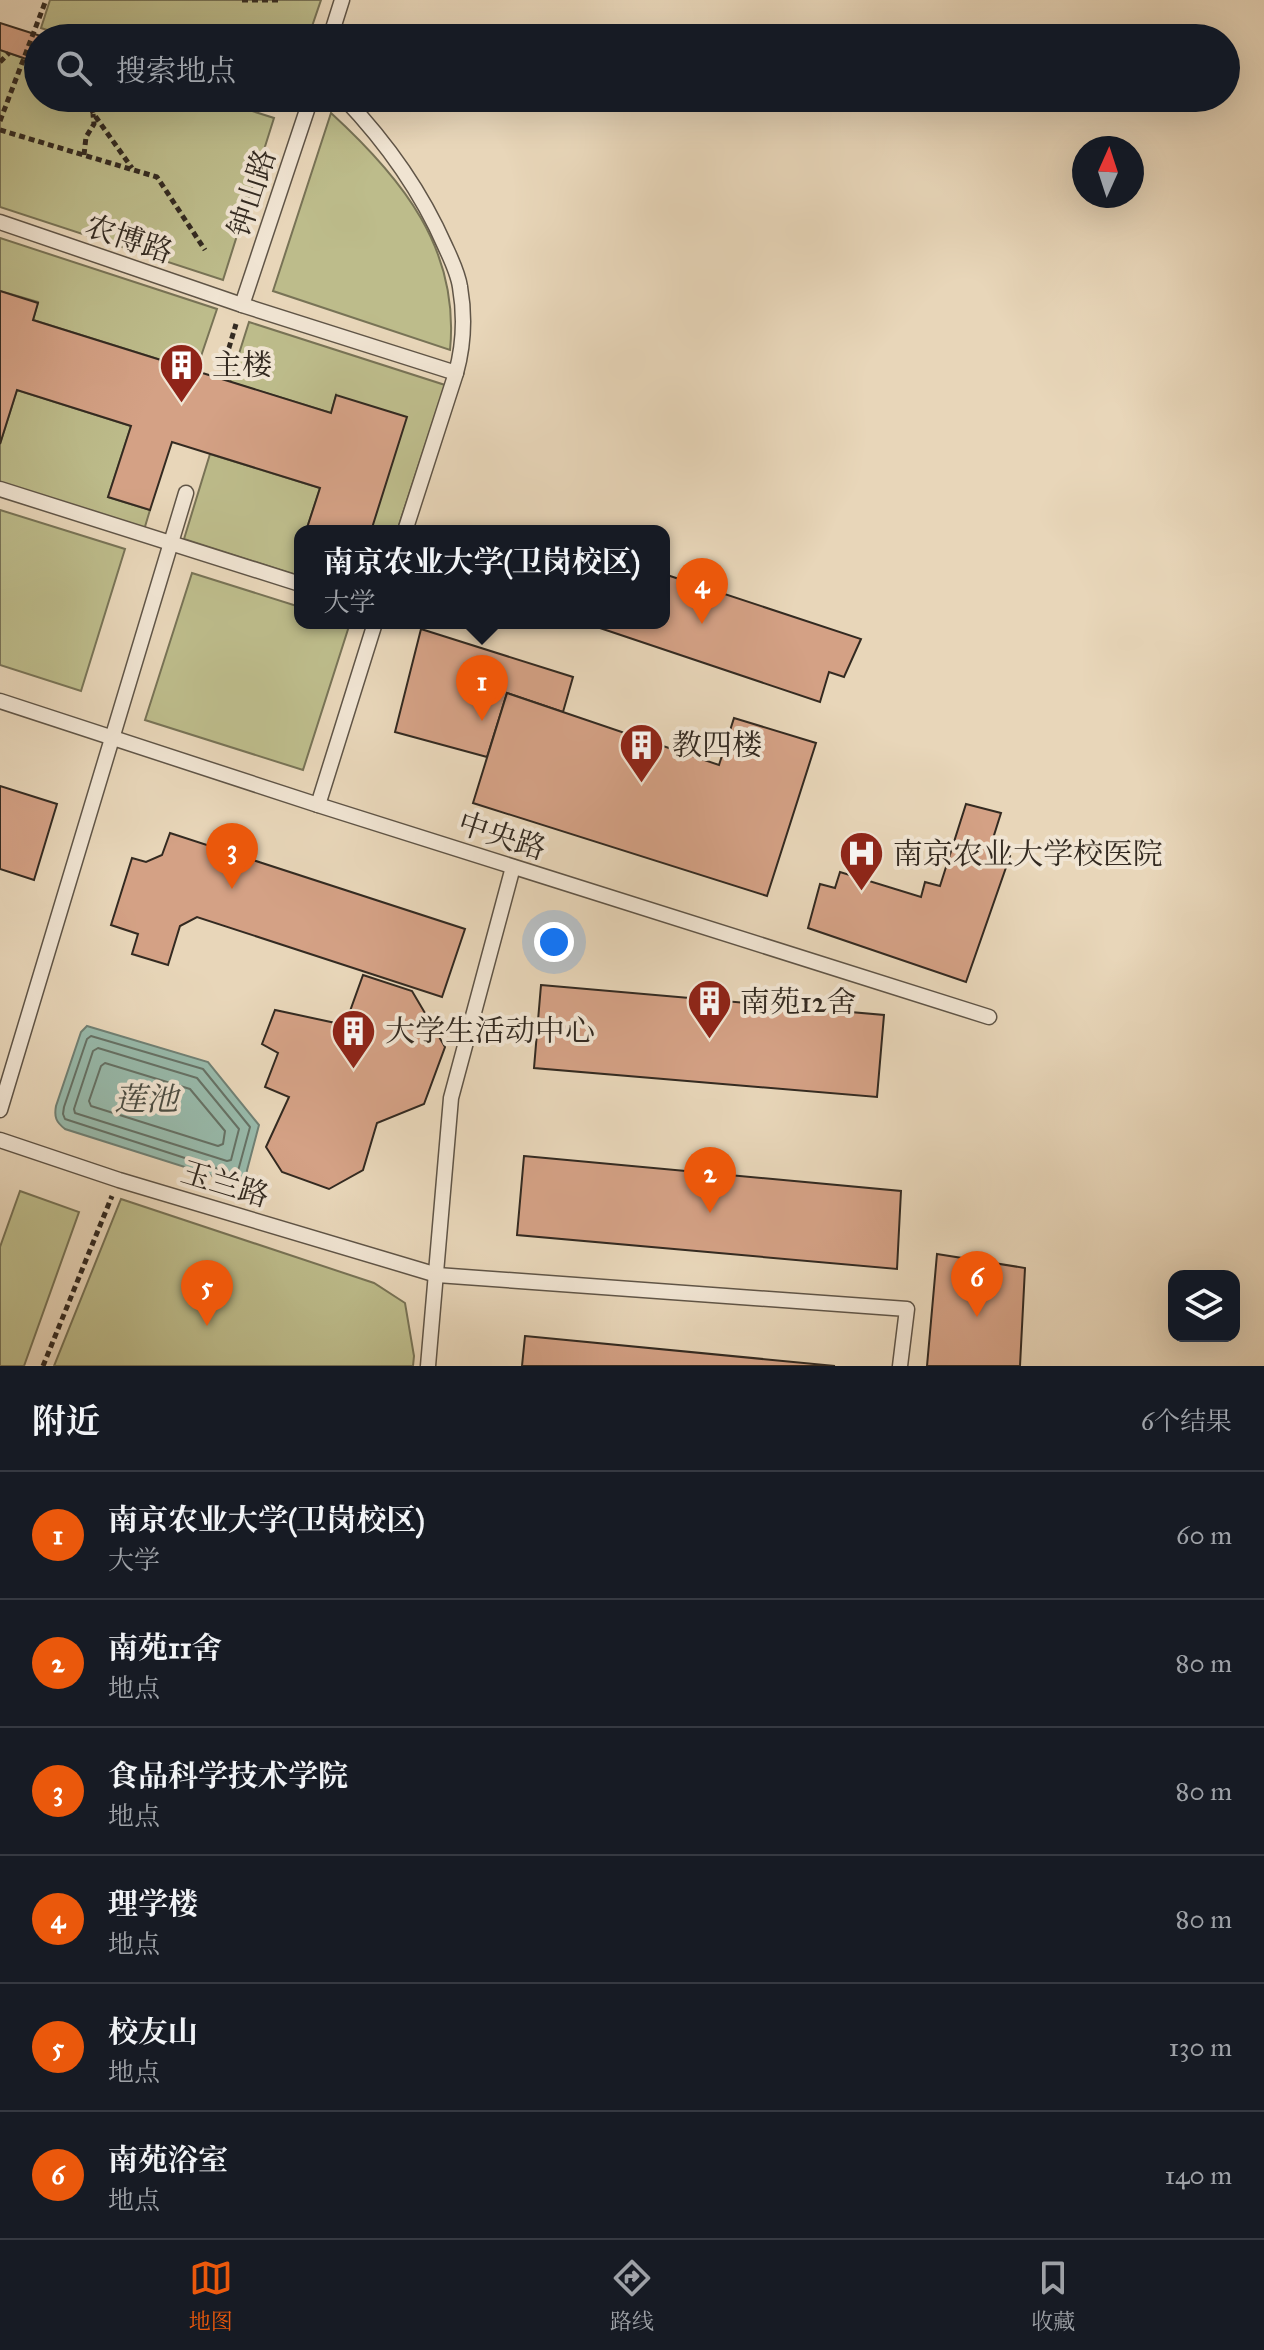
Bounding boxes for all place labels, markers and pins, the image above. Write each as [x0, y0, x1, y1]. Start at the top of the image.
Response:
building icon: 主楼 [157, 341, 205, 404]
place label: 主楼 [212, 347, 272, 383]
pin: 4 [676, 558, 728, 624]
pin: 1 [456, 655, 508, 721]
building icon: 教四楼 [617, 721, 665, 784]
place label: 教四楼 [672, 727, 762, 763]
pin: 3 [206, 823, 258, 889]
hospital icon: 南京农业大学校医院 [838, 830, 886, 893]
place label: 南京农业大学校医院 [893, 836, 1163, 872]
building icon: 南苑12舍 [685, 978, 733, 1041]
place label: 南苑12舍 [740, 984, 857, 1020]
building icon: 大学生活动中心 [330, 1007, 378, 1070]
place label: 大学生活动中心 [385, 1013, 595, 1049]
pin: 2 [684, 1147, 736, 1213]
pin: 6 [951, 1251, 1003, 1317]
pin: 5 [181, 1260, 233, 1326]

